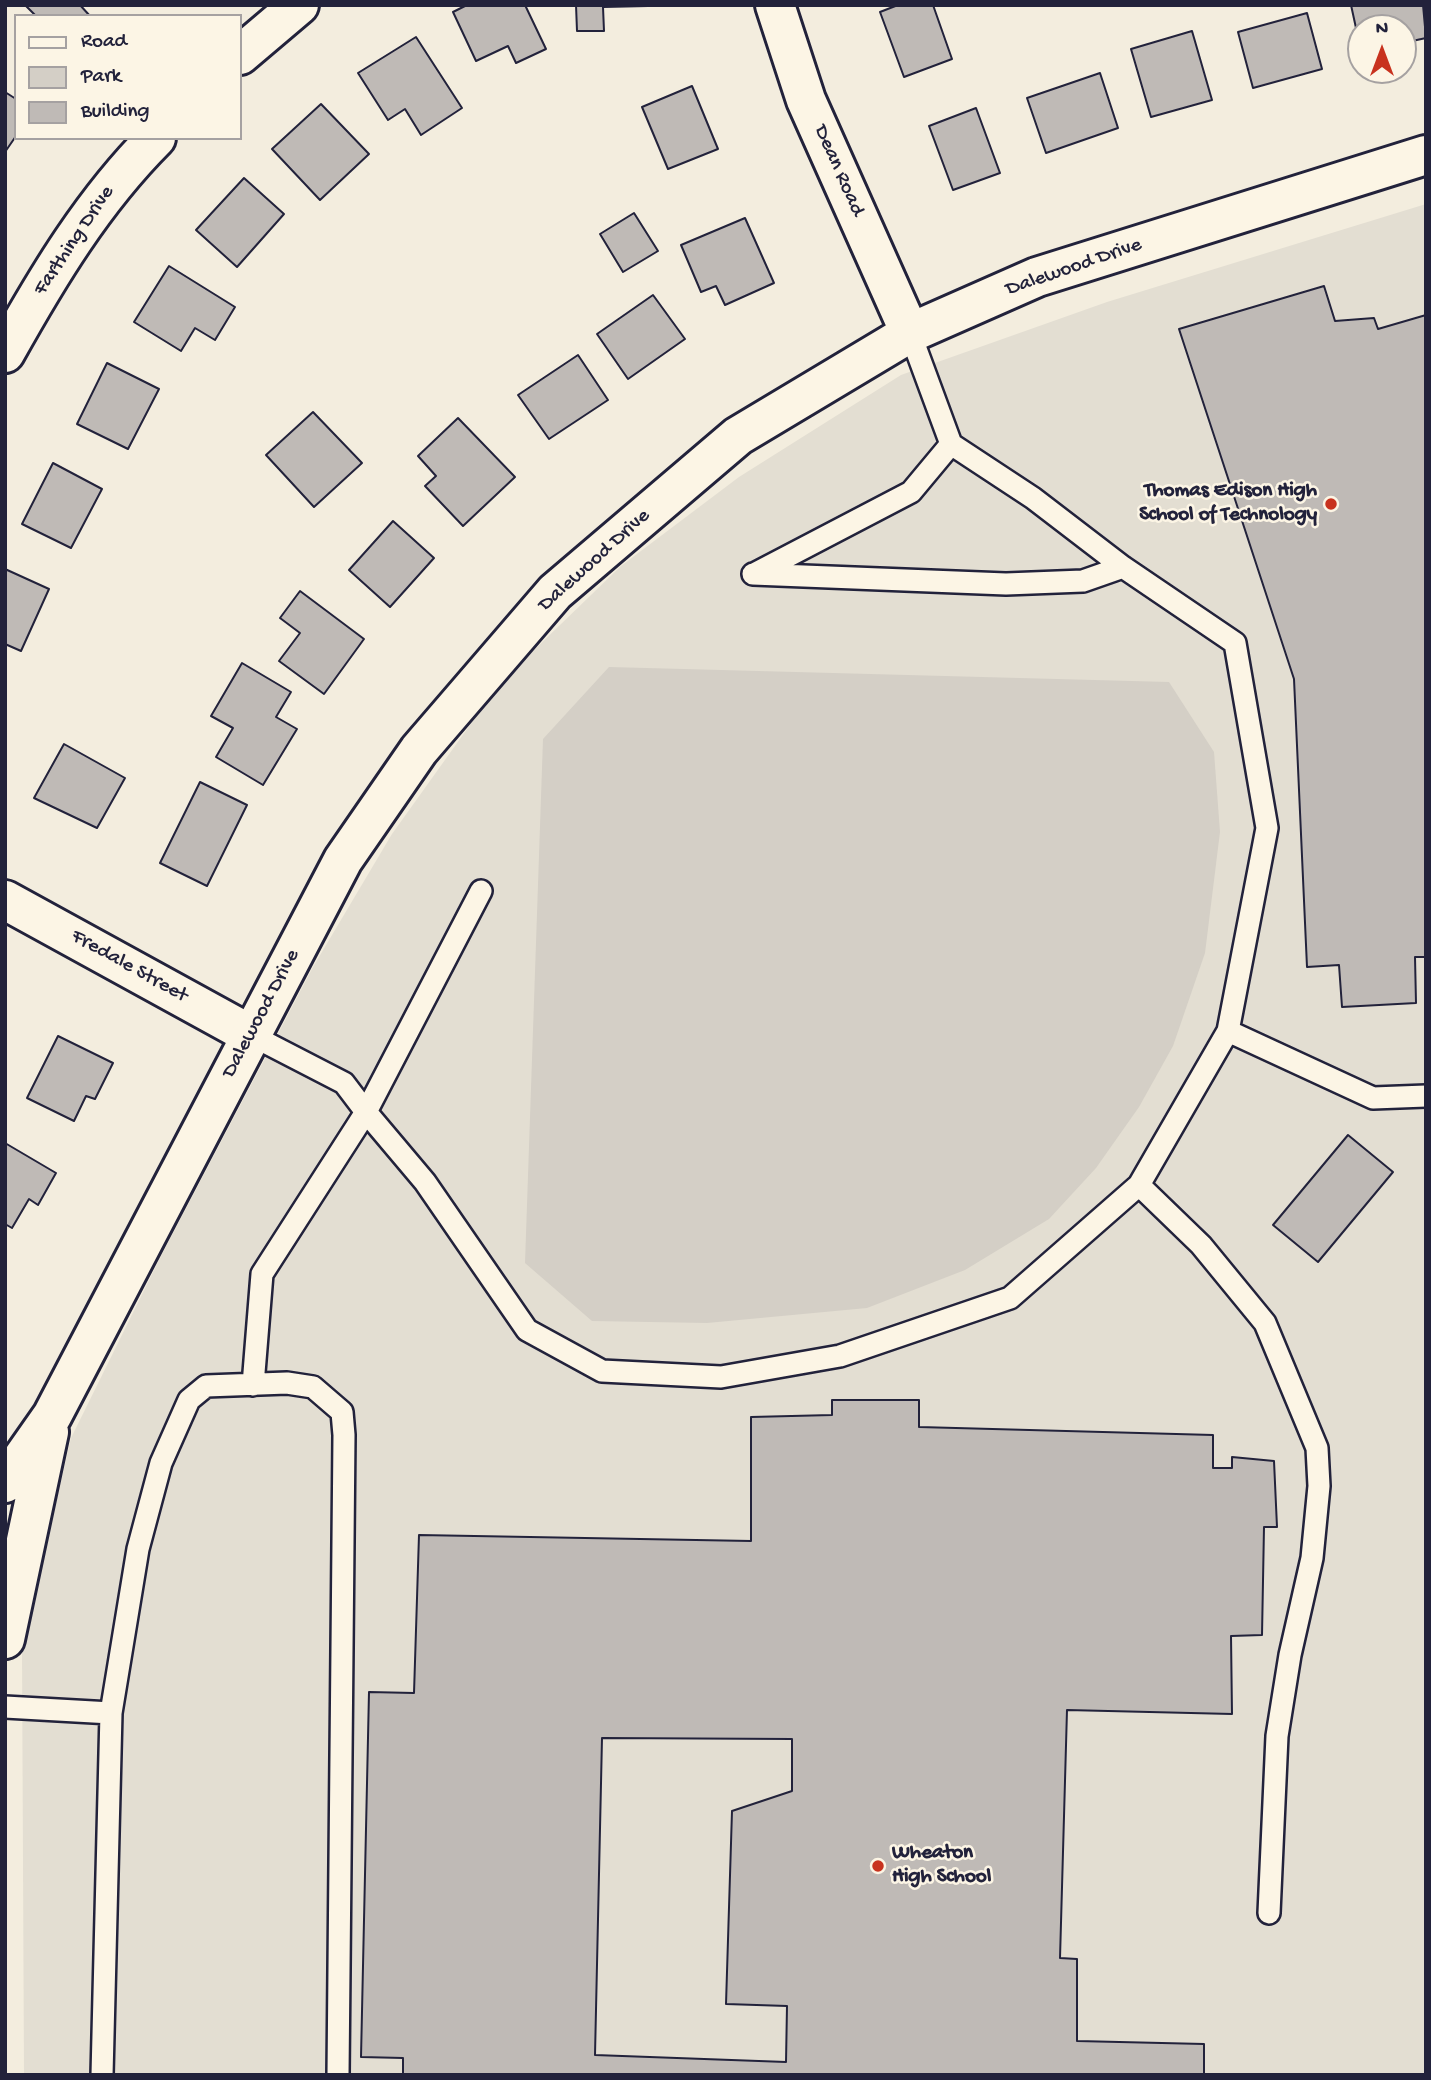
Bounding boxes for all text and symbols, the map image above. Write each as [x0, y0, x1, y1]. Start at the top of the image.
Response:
legend [14, 14, 242, 140]
north arrow [1347, 14, 1417, 84]
text: N [1376, 18, 1388, 41]
text: Road [81, 30, 127, 55]
text: Park [81, 65, 121, 90]
text: Building [81, 100, 150, 125]
street label: Dean Road [807, 122, 869, 220]
street label: Farthing Drive [29, 181, 121, 301]
street label: Dalewood Drive [1003, 233, 1145, 303]
place label: Thomas Edison High School of Technology [1139, 479, 1317, 529]
marker: Thomas Edison High School of Technology [1323, 496, 1339, 512]
street label: Dalewood Drive [534, 504, 656, 618]
street label: Fredale Street [66, 925, 192, 1009]
street label: Dalewood Drive [218, 945, 306, 1083]
place label: Wheaton High School [892, 1841, 991, 1891]
marker: Wheaton High School [870, 1858, 886, 1874]

